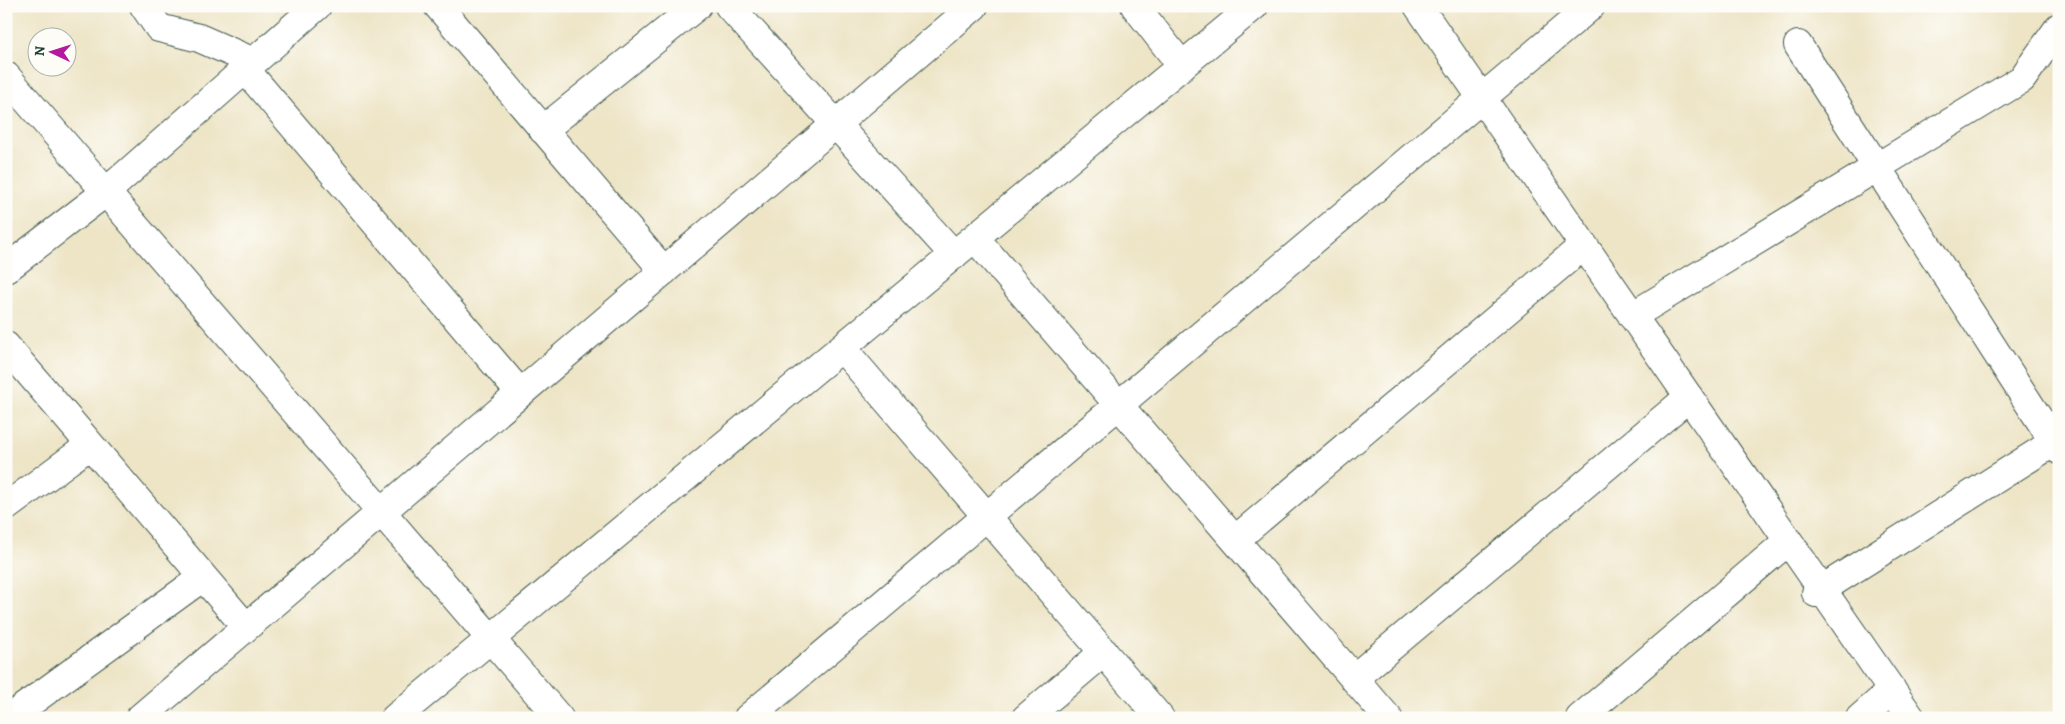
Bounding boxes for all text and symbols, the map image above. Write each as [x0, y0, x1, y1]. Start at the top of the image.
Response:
north arrow [28, 28, 78, 78]
text: N [30, 45, 49, 57]

